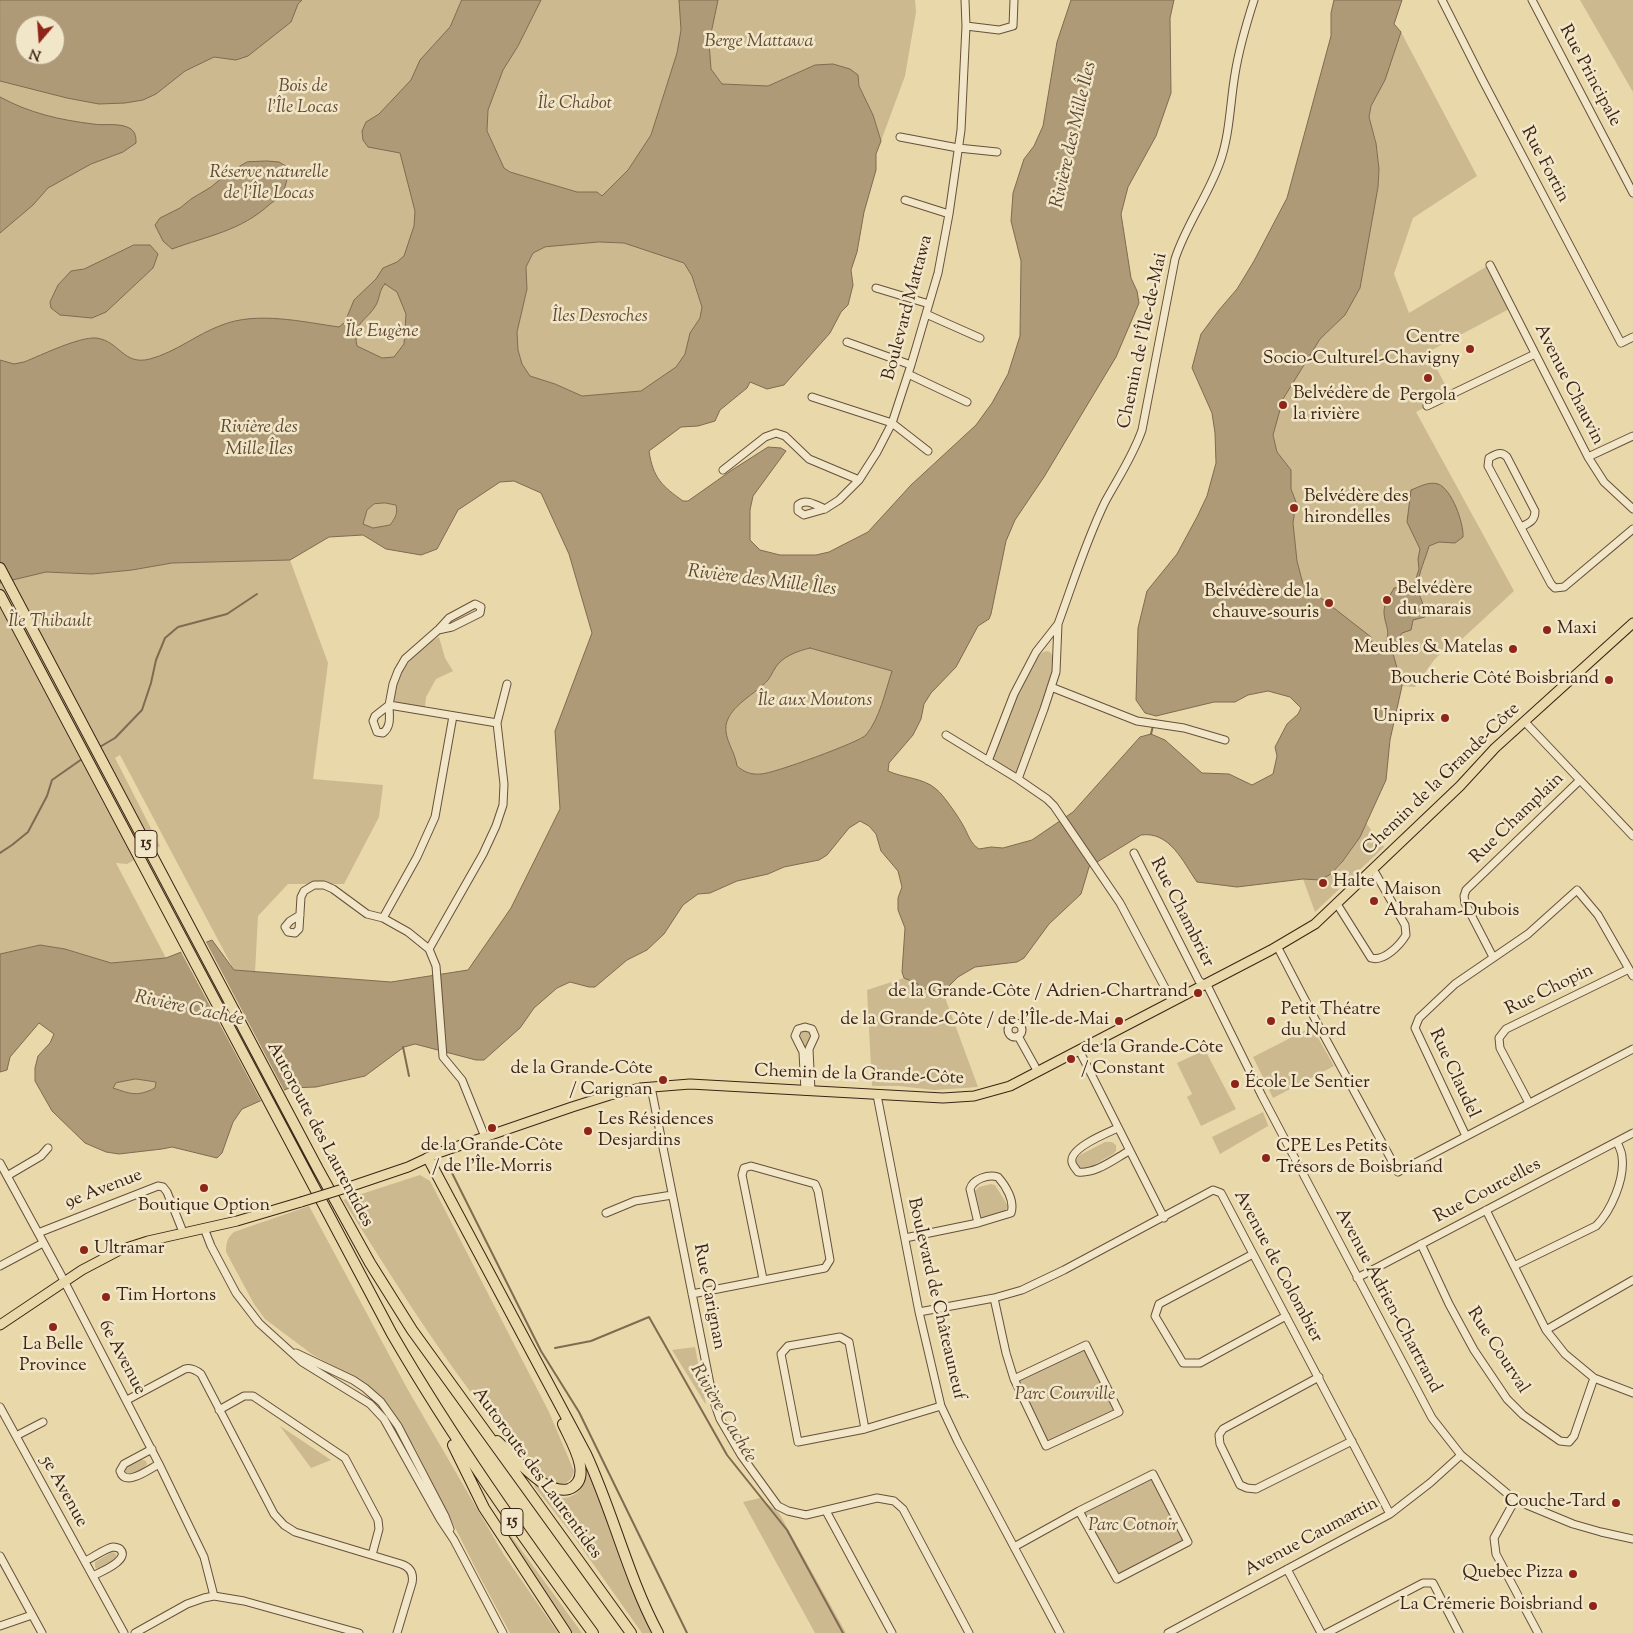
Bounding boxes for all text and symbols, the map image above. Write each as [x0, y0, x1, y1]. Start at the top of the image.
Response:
north arrow [15, 15, 65, 65]
street label: Rue Principale [1553, 22, 1625, 130]
park label: Berge Mattawa [704, 32, 814, 54]
text: N [27, 42, 44, 65]
water label: Rivière des Mille Îles [1047, 60, 1103, 210]
park label: Bois de l'Île Locas [268, 77, 338, 120]
park label: Île Chabot [538, 94, 612, 116]
street label: Rue Fortin [1515, 123, 1573, 207]
park label: Réserve naturelle de l'Île Locas [209, 163, 329, 205]
street label: Boulevard Mattawa [879, 233, 939, 383]
street label: Chemin de l'Île-de-Mai [1115, 251, 1173, 431]
park label: Îles Desroches [552, 307, 648, 329]
street label: Avenue Chauvin [1528, 321, 1608, 449]
park label: Ïle Eugène [346, 322, 418, 344]
place label: Centre Socio-Culturel-Chavigny [1263, 328, 1460, 370]
marker: Centre Socio-Culturel-Chavigny [1464, 343, 1476, 355]
marker: Pergola [1422, 372, 1434, 384]
place label: Belvédère de la rivière [1293, 384, 1390, 426]
place label: Pergola [1400, 386, 1456, 408]
marker: Belvédère de la rivière [1277, 399, 1289, 411]
water label: Rivière des Mille Îles [220, 418, 298, 462]
place label: Belvédère des hirondelles [1304, 487, 1409, 530]
marker: Belvédère des hirondelles [1288, 502, 1300, 514]
water label: Rivière des Mille Îles [686, 562, 838, 602]
place label: Belvédère du marais [1397, 579, 1472, 622]
place label: Belvédère de la chauve-souris [1204, 582, 1319, 624]
marker: Belvédère du marais [1381, 594, 1393, 606]
marker: Belvédère de la chauve-souris [1323, 597, 1335, 609]
park label: Île Thibault [8, 612, 92, 634]
place label: Maxi [1557, 619, 1597, 641]
marker: Maxi [1541, 624, 1553, 636]
place label: Meubles & Matelas [1354, 638, 1503, 660]
marker: Meubles & Matelas [1507, 643, 1519, 655]
place label: Boucherie Côté Boisbriand [1391, 669, 1599, 691]
marker: Boucherie Côté Boisbriand [1603, 674, 1615, 686]
park label: Île aux Moutons [758, 691, 872, 713]
street label: Chemin de la Grande-Côte [1359, 699, 1525, 861]
place label: Uniprix [1373, 707, 1435, 729]
marker: Uniprix [1439, 712, 1451, 724]
street label: Rue Champlain [1467, 769, 1569, 869]
road number: 15 [135, 831, 157, 858]
street label: Rue Chambrier [1144, 855, 1218, 971]
place label: Halte [1333, 872, 1375, 894]
marker: Halte [1317, 877, 1329, 889]
place label: Maison Abraham-Dubois [1384, 880, 1519, 922]
marker: Maison Abraham-Dubois [1368, 895, 1380, 907]
street label: Rue Chopin [1502, 960, 1598, 1022]
place label: de la Grande-Côte / Adrien-Chartrand [888, 982, 1188, 1004]
water label: Rivière Cachée [132, 987, 246, 1033]
marker: de la Grande-Côte / Adrien-Chartrand [1192, 987, 1204, 999]
place label: Petit Théatre du Nord [1281, 1000, 1381, 1042]
place label: de la Grande-Côte / de l'Île-de-Mai [840, 1010, 1109, 1032]
marker: de la Grande-Côte / de l'Île-de-Mai [1113, 1015, 1125, 1027]
marker: Petit Théatre du Nord [1265, 1015, 1277, 1027]
street label: Rue Claudel [1423, 1026, 1483, 1122]
place label: de la Grande-Côte / Constant [1081, 1038, 1223, 1080]
street label: Autoroute des Laurentides [261, 1039, 377, 1231]
marker: de la Grande-Côte / Constant [1065, 1053, 1077, 1065]
place label: de la Grande-Côte / Carignan [511, 1059, 653, 1102]
street label: Chemin de la Grande-Côte [754, 1062, 964, 1090]
place label: École Le Sentier [1245, 1073, 1370, 1095]
marker: de la Grande-Côte / Carignan [657, 1074, 669, 1086]
marker: École Le Sentier [1229, 1078, 1241, 1090]
place label: Les Résidences Desjardins [598, 1110, 713, 1152]
marker: de la Grande-Côte / de l'Île-Morris [486, 1122, 498, 1134]
marker: Les Résidences Desjardins [582, 1125, 594, 1137]
place label: de la Grande-Côte / de l'Île-Morris [421, 1136, 563, 1178]
place label: CPE Les Petits Trésors de Boisbriand [1276, 1137, 1443, 1180]
marker: CPE Les Petits Trésors de Boisbriand [1260, 1152, 1272, 1164]
street label: Rue Courcelles [1431, 1155, 1545, 1229]
street label: 9e Avenue [62, 1165, 146, 1215]
marker: Boutique Option [198, 1182, 210, 1194]
street label: Avenue de Colombier [1228, 1187, 1326, 1347]
place label: Boutique Option [138, 1196, 270, 1218]
street label: Boulevard de Châteauneuf [901, 1196, 969, 1402]
street label: Avenue Adrien-Chartrand [1329, 1205, 1445, 1397]
place label: Ultramar [94, 1239, 164, 1261]
street label: Rue Carignan [687, 1242, 729, 1352]
marker: Ultramar [78, 1244, 90, 1256]
place label: Tim Hortons [116, 1286, 216, 1308]
marker: Tim Hortons [100, 1291, 112, 1303]
street label: Rue Courval [1461, 1304, 1533, 1398]
street label: 6e Avenue [92, 1317, 150, 1399]
marker: La Belle Province [47, 1321, 59, 1333]
place label: La Belle Province [19, 1335, 87, 1378]
water label: Rivière Cachée [684, 1361, 760, 1467]
street label: Autoroute des Laurentides [467, 1384, 605, 1564]
park label: Parc Courville [1015, 1385, 1115, 1407]
street label: 5e Avenue [35, 1452, 91, 1532]
place label: Couche-Tard [1504, 1492, 1606, 1514]
street label: Avenue Caumartin [1241, 1494, 1383, 1582]
marker: Couche-Tard [1610, 1497, 1622, 1509]
road number: 15 [501, 1508, 523, 1535]
park label: Parc Cotnoir [1088, 1516, 1178, 1538]
place label: Quebec Pizza [1462, 1563, 1563, 1585]
marker: Quebec Pizza [1567, 1568, 1579, 1580]
place label: La Crémerie Boisbriand [1400, 1595, 1583, 1617]
marker: La Crémerie Boisbriand [1587, 1600, 1599, 1612]

